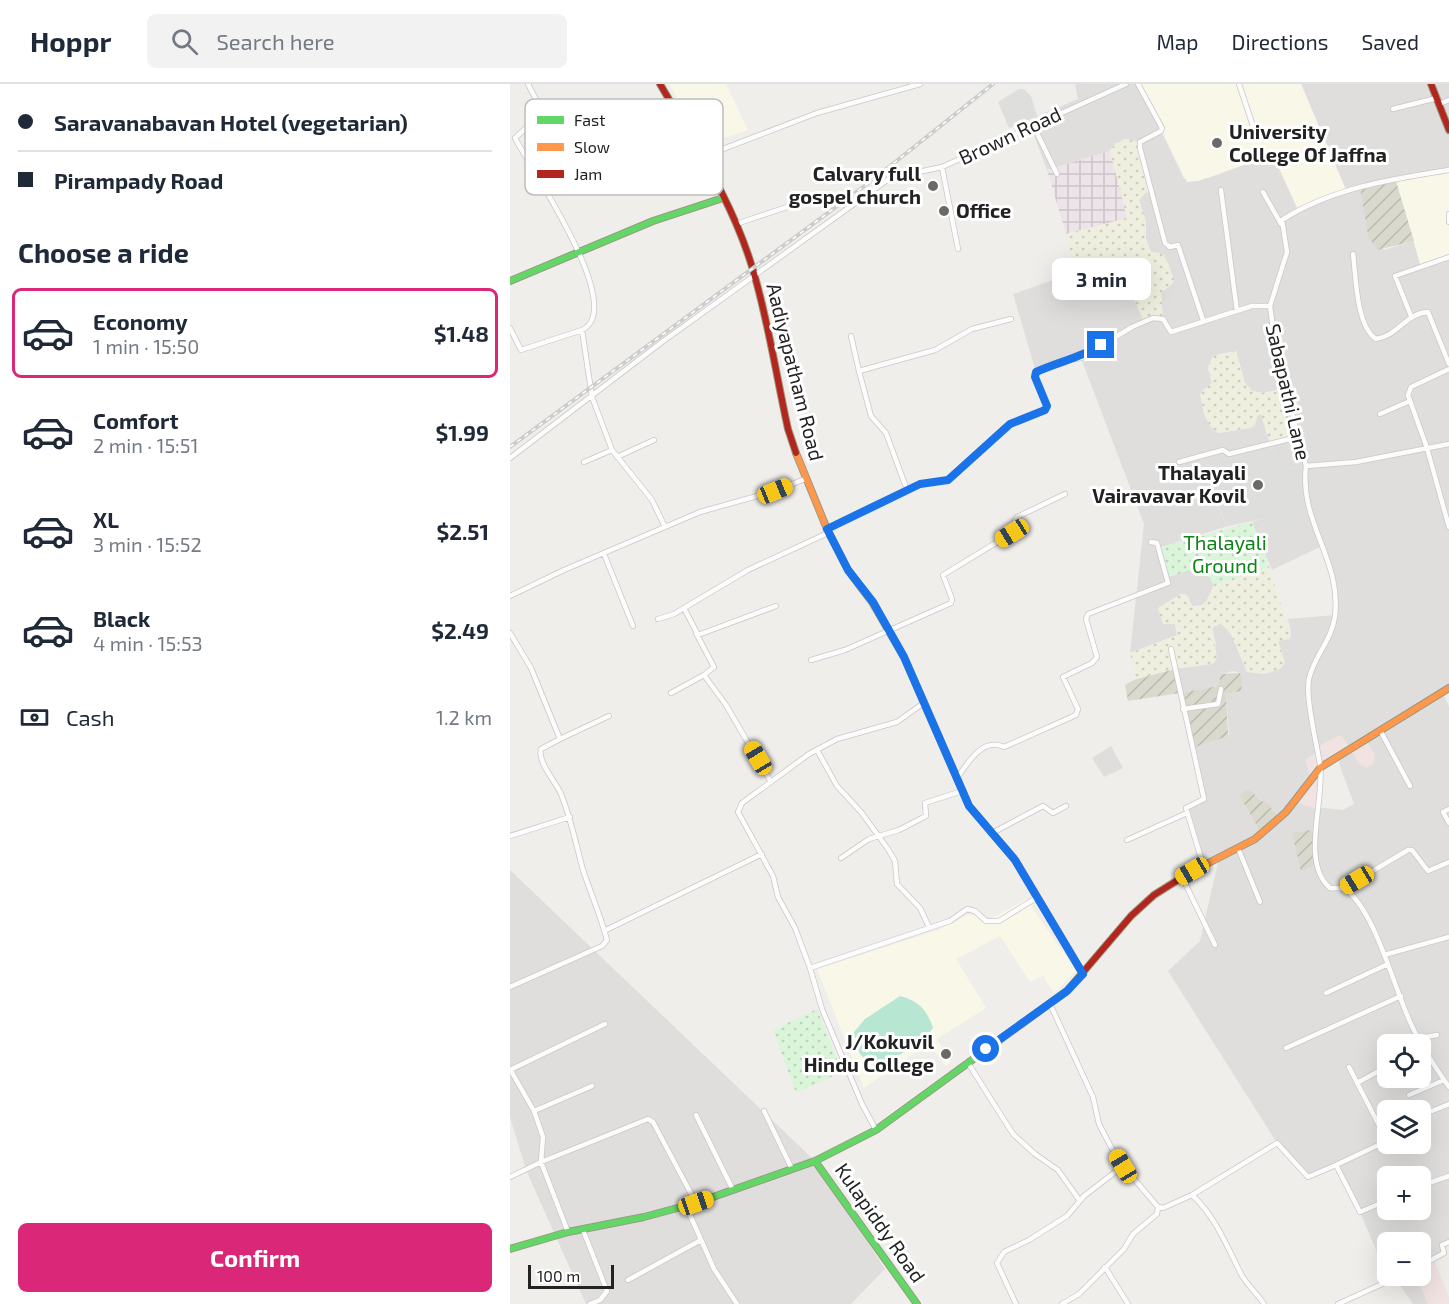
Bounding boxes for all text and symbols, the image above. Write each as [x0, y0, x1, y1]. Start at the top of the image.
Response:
search box [147, 14, 567, 68]
text: Hoppr [30, 24, 111, 58]
icon: search [168, 25, 201, 58]
text: Search here [216, 28, 335, 54]
text: Map [1156, 29, 1199, 54]
text: Directions [1232, 29, 1328, 54]
text: Saved [1361, 29, 1419, 54]
legend [525, 99, 723, 195]
street label: Brown Road [955, 101, 1065, 169]
text: Saravanabavan Hotel (vegetarian) [54, 109, 408, 135]
text: Fast [574, 110, 605, 129]
place label: University College Of Jaffna [1229, 119, 1387, 166]
marker: University College Of Jaffna [1210, 136, 1224, 150]
text: Slow [574, 137, 610, 156]
place label: Calvary full gospel church [789, 161, 921, 208]
text: Jam [574, 164, 602, 183]
text: Pirampady Road [54, 167, 223, 193]
marker: Calvary full gospel church [926, 179, 940, 193]
place label: Office [956, 198, 1011, 222]
marker: Office [937, 204, 951, 218]
text: Choose a ride [18, 236, 189, 268]
callout: 3 min [1052, 258, 1150, 300]
text: 3 min [1076, 267, 1127, 291]
street label: Aadiyapatham Road [762, 280, 830, 463]
icon: car [21, 306, 75, 360]
text: Economy [93, 308, 188, 334]
text: $1.48 [434, 320, 489, 346]
street label: Sabapathi Lane [1262, 321, 1316, 462]
route end [1087, 331, 1114, 358]
text: 1 min · 15:50 [93, 334, 199, 358]
icon: car [21, 405, 75, 459]
text: Comfort [93, 407, 178, 433]
text: $1.99 [435, 419, 489, 445]
text: 2 min · 15:51 [93, 433, 199, 457]
place label: Thalayali Vairavavar Kovil [1092, 460, 1246, 507]
car [755, 476, 795, 506]
marker: Thalayali Vairavavar Kovil [1251, 478, 1265, 492]
icon: car [21, 504, 75, 558]
text: XL [93, 506, 119, 532]
car [992, 516, 1032, 550]
text: $2.51 [436, 518, 489, 544]
park label: Thalayali Ground [1183, 530, 1267, 577]
text: 3 min · 15:52 [93, 532, 202, 556]
icon: car [21, 603, 75, 657]
text: Black [93, 605, 150, 631]
text: $2.49 [431, 617, 489, 643]
text: 4 min · 15:53 [93, 631, 203, 655]
icon: cash [18, 701, 51, 734]
text: Cash [66, 704, 115, 730]
text: 1.2 km [436, 705, 492, 729]
car [741, 738, 775, 778]
car [1172, 854, 1212, 888]
car [1337, 863, 1377, 897]
place label: J/Kokuvil Hindu College [804, 1029, 934, 1076]
map controls [1377, 1034, 1431, 1286]
button: locate [1377, 1034, 1431, 1088]
route start [972, 1035, 999, 1062]
marker: J/Kokuvil Hindu College [939, 1047, 953, 1061]
button: layers [1377, 1100, 1431, 1154]
car [1106, 1146, 1140, 1186]
street label: Kulapiddy Road [831, 1158, 931, 1287]
button: + [1377, 1166, 1431, 1220]
car [676, 1189, 716, 1217]
button: Confirm [18, 1223, 492, 1292]
button: − [1377, 1232, 1431, 1286]
scale bar [528, 1262, 614, 1290]
text: 100 m [537, 1266, 580, 1285]

